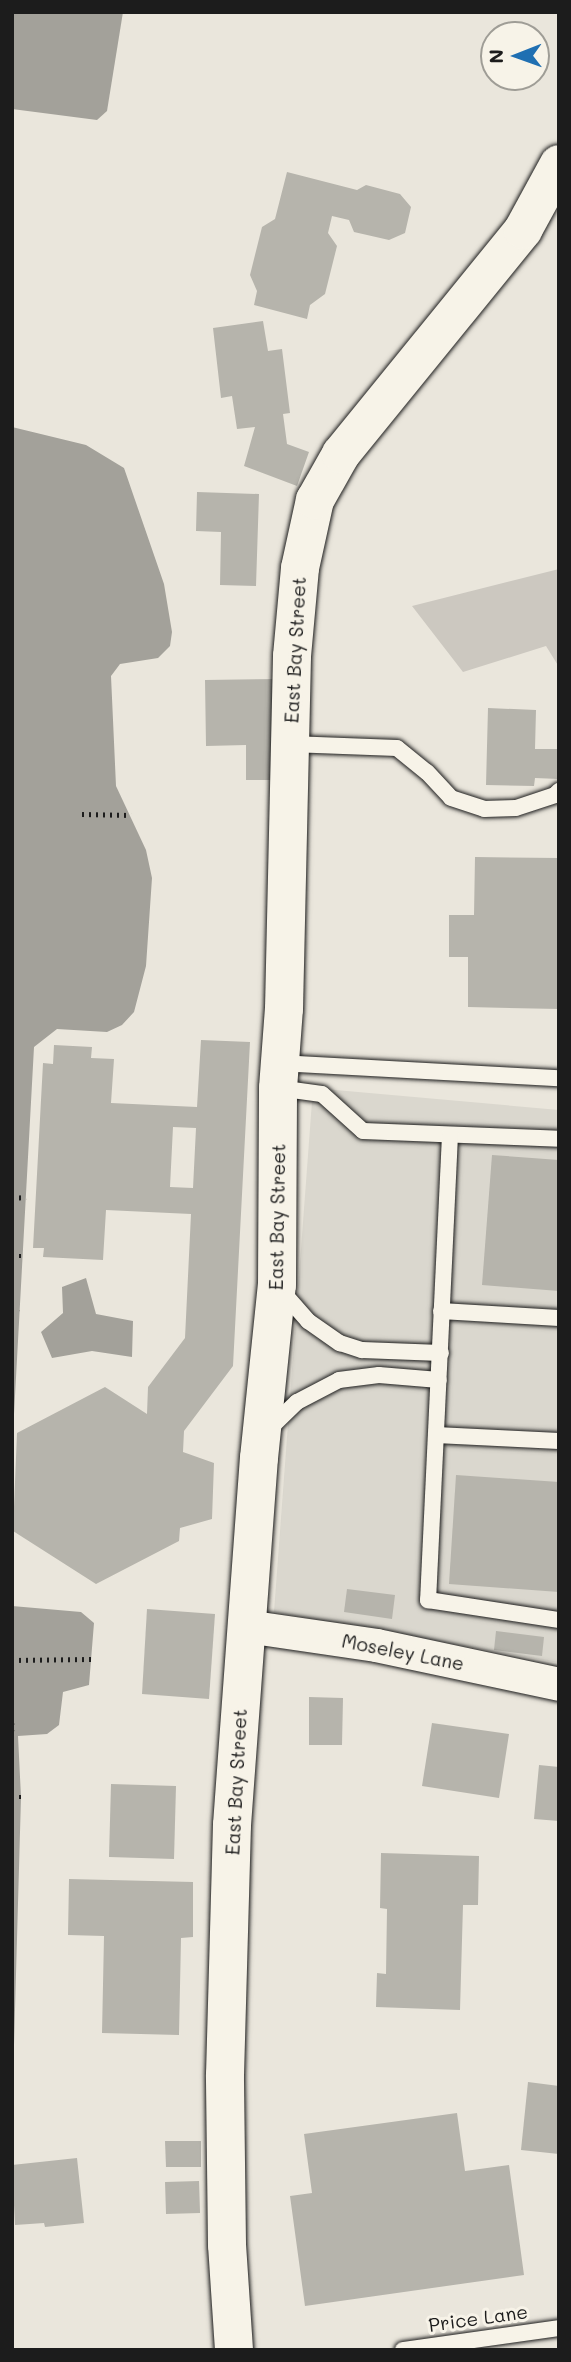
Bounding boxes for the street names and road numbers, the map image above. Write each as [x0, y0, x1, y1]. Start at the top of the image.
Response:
street label: East Bay Street [280, 576, 310, 724]
street label: East Bay Street [264, 1144, 290, 1290]
street label: Moseley Lane [340, 1629, 466, 1675]
street label: East Bay Street [221, 1708, 251, 1856]
street label: Price Lane [427, 2300, 529, 2336]

